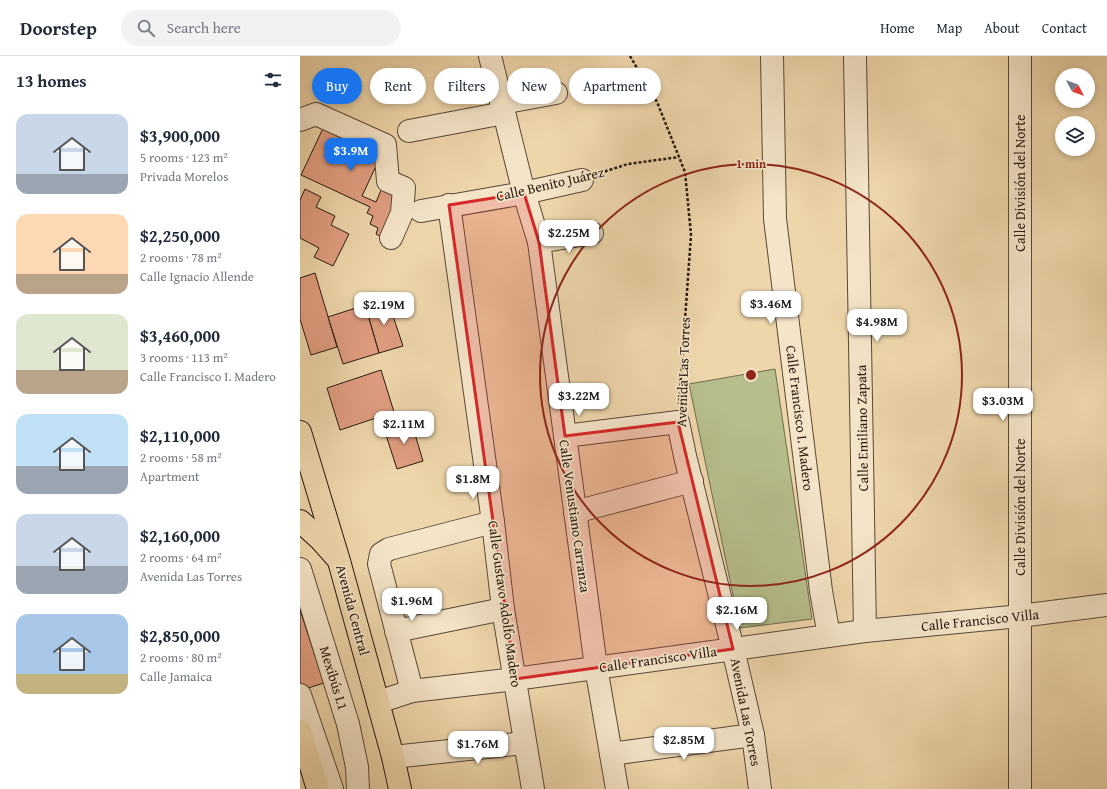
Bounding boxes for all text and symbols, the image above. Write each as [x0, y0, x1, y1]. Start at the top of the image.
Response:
search box [121, 10, 401, 46]
text: Doorstep [20, 14, 97, 42]
icon: search [135, 17, 157, 39]
text: Search here [167, 17, 241, 38]
text: Home [880, 18, 915, 38]
text: Map [937, 18, 962, 38]
text: About [984, 18, 1020, 38]
text: Contact [1042, 18, 1087, 38]
text: 13 homes [16, 68, 87, 93]
chip: Buy [312, 68, 362, 104]
chip: Rent [370, 68, 426, 104]
chip: Filters [434, 68, 499, 104]
chip: New [507, 68, 561, 104]
chip: Apartment [569, 68, 661, 104]
north arrow [1055, 68, 1095, 108]
map controls [1055, 68, 1095, 156]
icon: filters [262, 69, 284, 91]
street label: Calle División del Norte [1010, 114, 1030, 252]
button: layers [1055, 116, 1095, 156]
text: $3,900,000 [140, 123, 220, 148]
icon: home [48, 130, 96, 178]
pin: $3.9M [323, 138, 379, 172]
text: $3.9M [333, 141, 369, 160]
text: 5 rooms · 123 m² [140, 148, 228, 167]
text: 1 min [736, 155, 766, 172]
street label: Calle Benito Juárez [494, 162, 606, 206]
text: Privada Morelos [140, 167, 228, 186]
pin: $2.25M [536, 220, 602, 254]
text: $2,250,000 [140, 223, 220, 248]
text: $2.25M [548, 223, 590, 242]
icon: home [48, 230, 96, 278]
text: 2 rooms · 78 m² [140, 248, 222, 267]
text: Calle Ignacio Allende [140, 267, 254, 286]
pin: $3.46M [738, 291, 804, 325]
pin: $2.19M [351, 292, 417, 326]
text: $3.46M [750, 294, 792, 313]
text: $2.19M [363, 295, 405, 314]
pin: $4.98M [844, 309, 910, 343]
text: $4.98M [856, 312, 898, 331]
street label: Avenida Las Torres [671, 317, 695, 427]
text: $3,460,000 [140, 323, 220, 348]
icon: home [48, 330, 96, 378]
street label: Calle Francisco I. Madero [781, 344, 819, 492]
text: 3 rooms · 113 m² [140, 348, 228, 367]
street label: Calle Emiliano Zapata [851, 364, 873, 491]
text: Calle Francisco I. Madero [140, 367, 276, 386]
centre of rings [744, 368, 758, 382]
pin: $3.22M [546, 383, 612, 417]
text: $3.22M [558, 386, 600, 405]
pin: $3.03M [970, 388, 1036, 422]
text: $3.03M [982, 391, 1024, 410]
pin: $2.11M [371, 411, 437, 445]
text: $2.11M [383, 414, 425, 433]
text: $2,110,000 [140, 423, 220, 448]
icon: home [48, 430, 96, 478]
street label: Calle Venustiano Carranza [554, 438, 596, 594]
street label: Calle División del Norte [1010, 438, 1030, 576]
text: 2 rooms · 58 m² [140, 448, 222, 467]
pin: $1.8M [445, 466, 501, 500]
text: Apartment [140, 467, 200, 486]
text: $1.8M [455, 469, 491, 488]
street label: Calle Gustavo Adolfo Madero [483, 519, 527, 689]
text: $2,160,000 [140, 523, 220, 548]
icon: home [48, 530, 96, 578]
text: 2 rooms · 64 m² [140, 548, 222, 567]
street label: Avenida Central [331, 562, 375, 658]
text: Avenida Las Torres [140, 567, 242, 586]
pin: $1.96M [379, 588, 445, 622]
text: $1.96M [391, 591, 433, 610]
pin: $2.16M [704, 597, 770, 631]
text: $2.16M [716, 600, 758, 619]
street label: Calle Francisco Villa [920, 604, 1040, 636]
text: $2,850,000 [140, 623, 220, 648]
icon: home [48, 630, 96, 678]
street label: Calle Francisco Villa [598, 641, 718, 677]
street label: Mexibús L1 [315, 644, 353, 712]
text: 2 rooms · 80 m² [140, 648, 222, 667]
street label: Avenida Las Torres [726, 656, 766, 768]
text: Calle Jamaica [140, 667, 212, 686]
pin: $2.85M [651, 727, 717, 761]
text: $2.85M [663, 730, 705, 749]
pin: $1.76M [445, 731, 511, 765]
text: $1.76M [457, 734, 499, 753]

